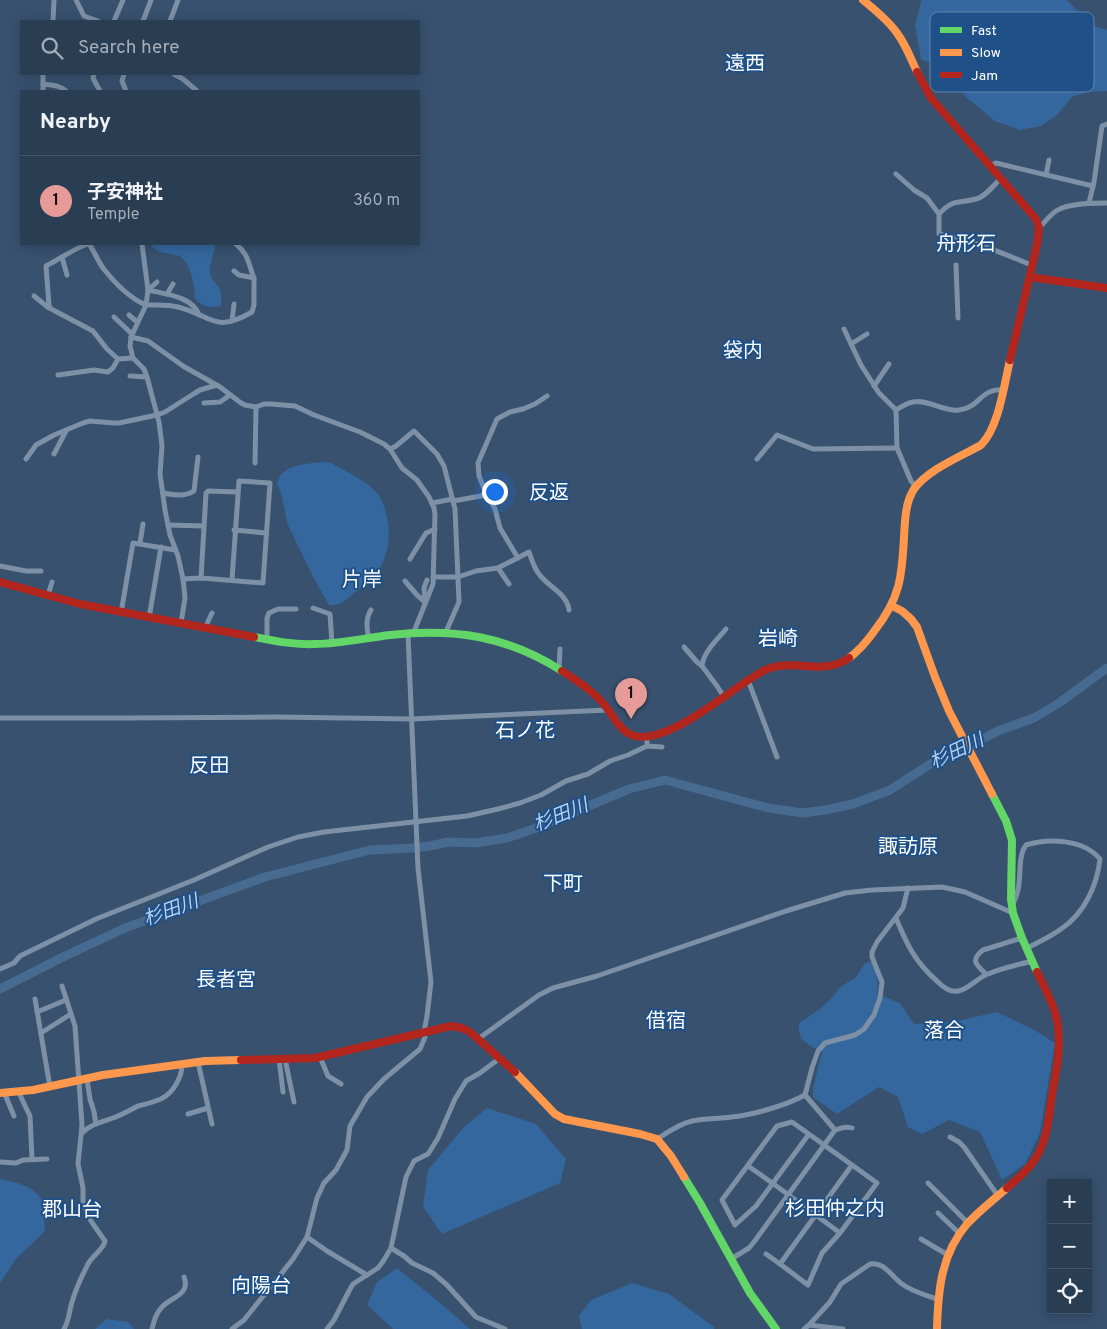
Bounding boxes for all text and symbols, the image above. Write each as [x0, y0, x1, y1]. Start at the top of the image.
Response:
legend [930, 12, 1094, 92]
search box [20, 20, 420, 75]
text: Fast [971, 23, 997, 40]
icon: search [38, 34, 66, 62]
text: Search here [78, 36, 180, 60]
text: Slow [971, 45, 1001, 62]
district label: 遠西 [725, 52, 765, 78]
text: Jam [971, 68, 998, 85]
text: Nearby [40, 109, 111, 136]
text: 子安神社 [87, 181, 163, 205]
text: 1 [53, 191, 59, 211]
text: 360 m [353, 191, 400, 211]
text: Temple [87, 205, 139, 225]
district label: 舟形石 [936, 232, 996, 258]
district label: 袋内 [723, 339, 763, 365]
your location [482, 479, 508, 505]
district label: 反返 [529, 481, 569, 507]
district label: 片岸 [342, 568, 382, 594]
district label: 岩崎 [758, 627, 798, 653]
pin: 1 [615, 678, 647, 719]
district label: 石ノ花 [495, 719, 555, 745]
water label: 杉田川 [926, 728, 990, 775]
district label: 反田 [189, 754, 229, 780]
water label: 杉田川 [530, 793, 594, 838]
district label: 諏訪原 [878, 835, 938, 861]
district label: 下町 [543, 872, 583, 898]
water label: 杉田川 [140, 889, 204, 932]
district label: 長者宮 [196, 968, 256, 994]
district label: 借宿 [646, 1009, 686, 1035]
district label: 落合 [924, 1019, 964, 1045]
map controls [1047, 1179, 1092, 1314]
button: + [1047, 1179, 1092, 1224]
district label: 杉田仲之内 [785, 1197, 885, 1223]
district label: 郡山台 [42, 1198, 102, 1224]
button: − [1047, 1224, 1092, 1269]
button: locate [1047, 1269, 1092, 1314]
district label: 向陽台 [231, 1274, 291, 1300]

